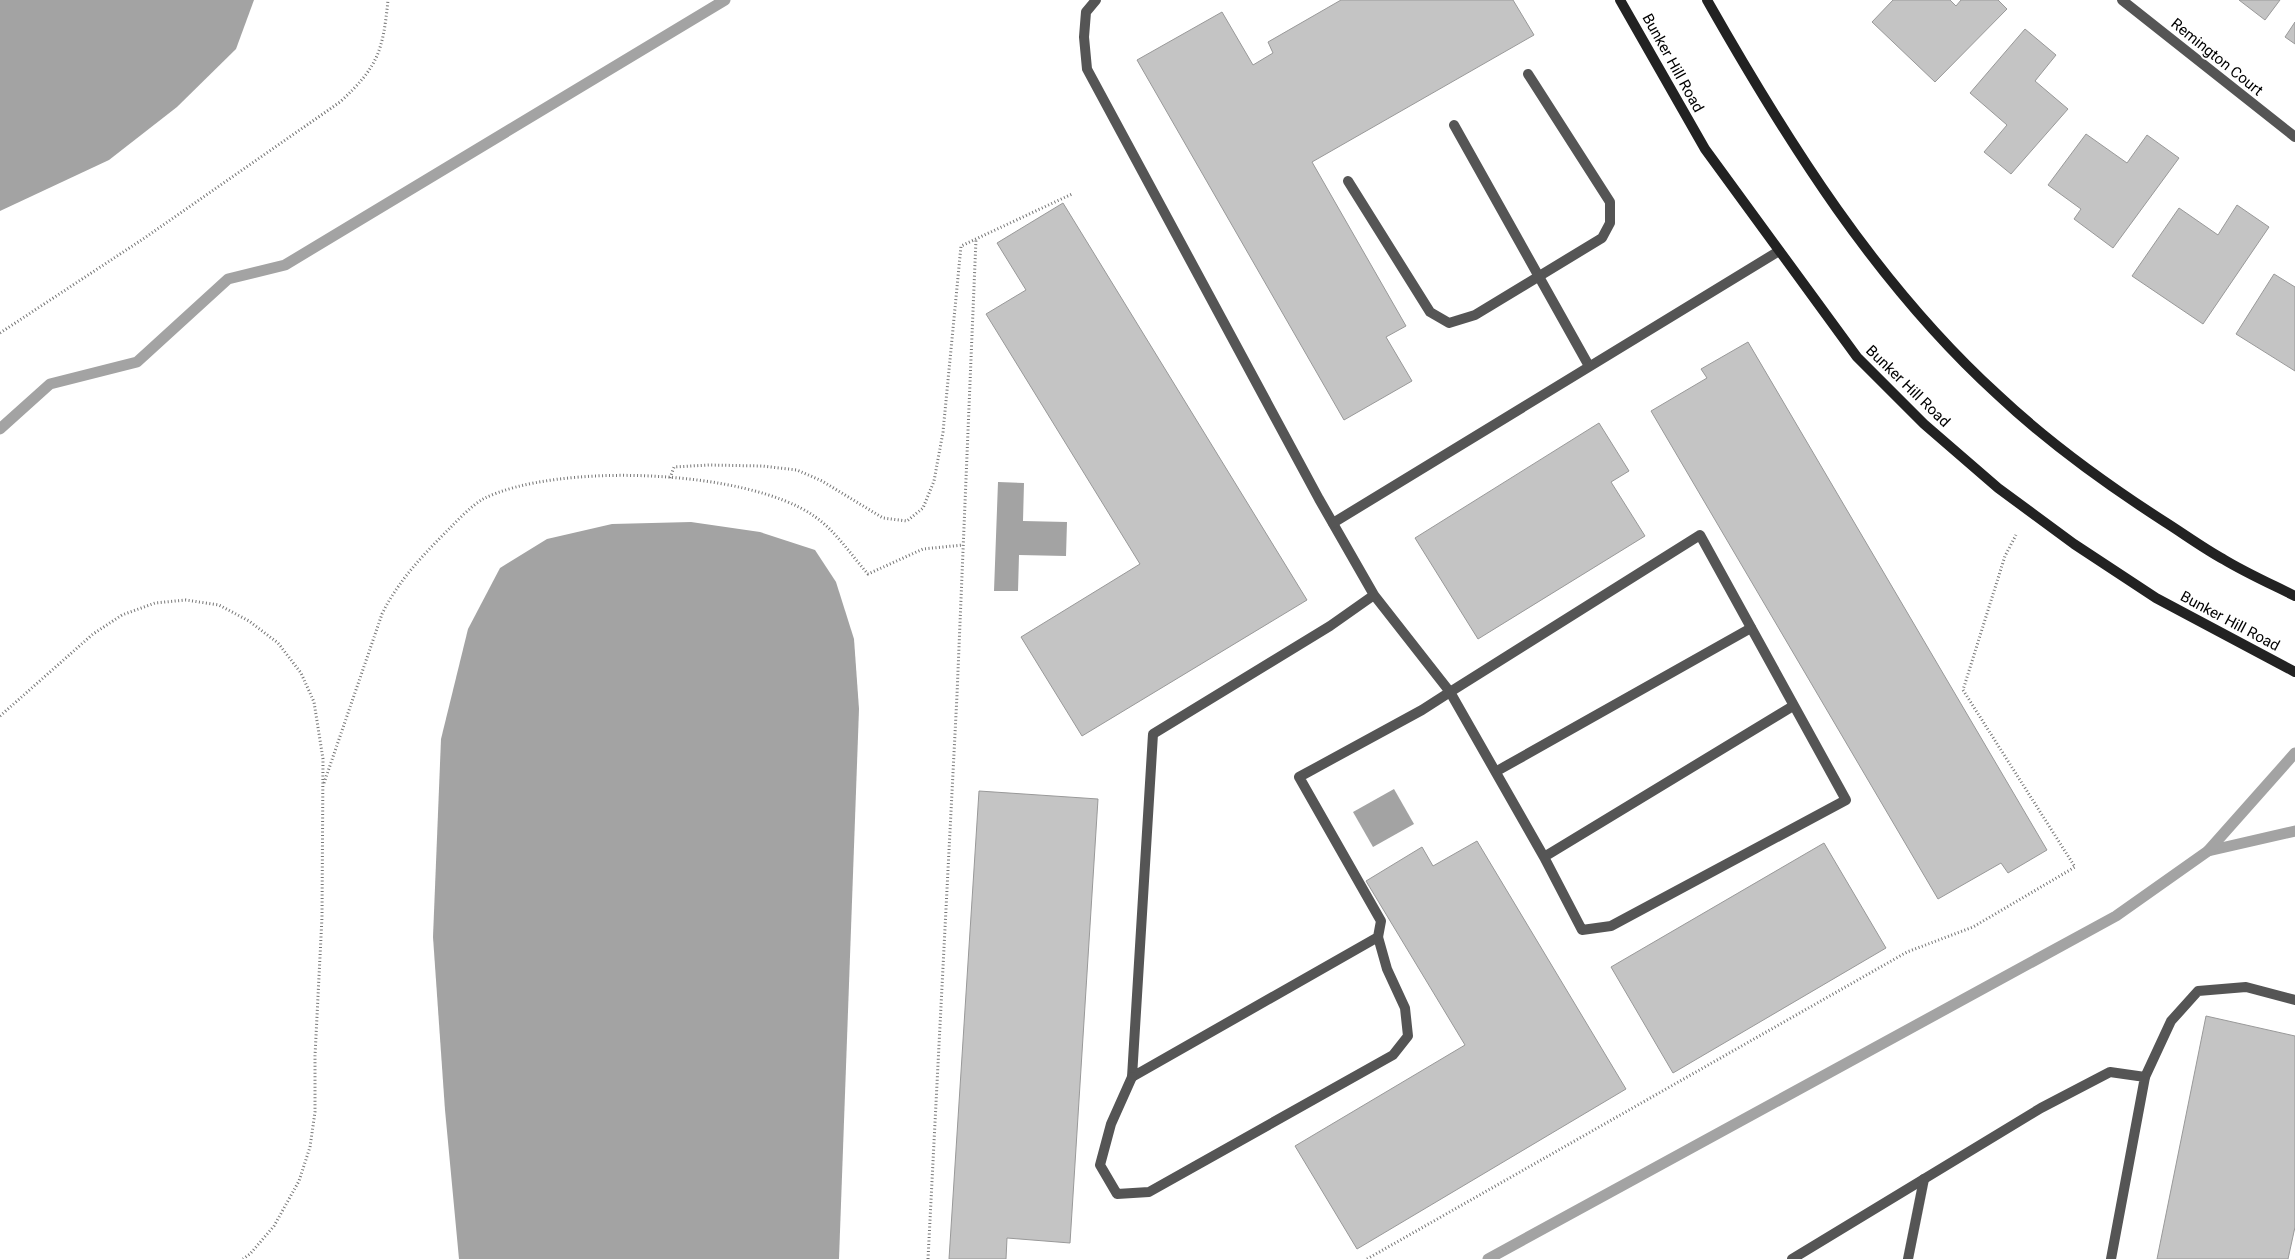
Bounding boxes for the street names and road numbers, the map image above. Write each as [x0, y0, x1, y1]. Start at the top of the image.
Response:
street label: Bunker Hill Road [1638, 11, 1708, 115]
street label: Remington Court [2167, 14, 2267, 100]
street label: Bunker Hill Road [1862, 341, 1954, 431]
street label: Bunker Hill Road [2177, 587, 2283, 655]

